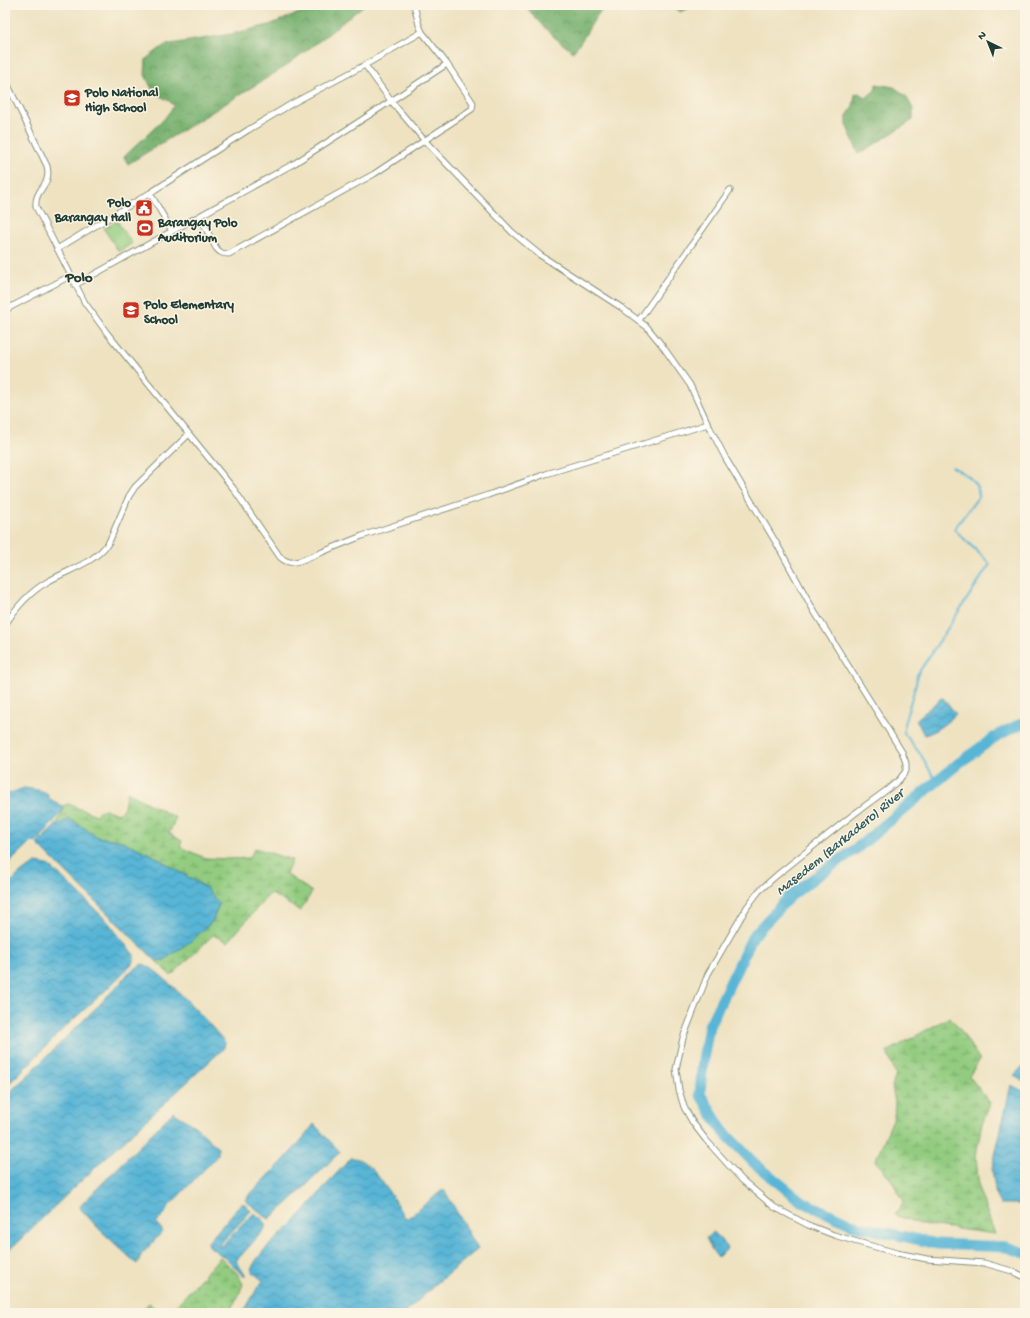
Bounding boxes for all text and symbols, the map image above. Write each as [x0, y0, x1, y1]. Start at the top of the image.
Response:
north arrow [968, 22, 1008, 62]
text: N [976, 29, 989, 43]
place label: Polo National High School [84, 86, 159, 116]
school or university icon: Polo National High School [62, 88, 82, 108]
place label: Polo Barangay Hall [54, 196, 131, 226]
public building icon: Polo Barangay Hall [134, 198, 154, 218]
place label: Barangay Polo Auditorium [157, 216, 238, 246]
sports icon: Barangay Polo Auditorium [135, 218, 155, 238]
district label: Polo [64, 269, 93, 287]
place label: Polo Elementary School [143, 298, 235, 328]
school or university icon: Polo Elementary School [121, 300, 141, 320]
water label: Masedem (Barkadero) River [773, 784, 910, 900]

